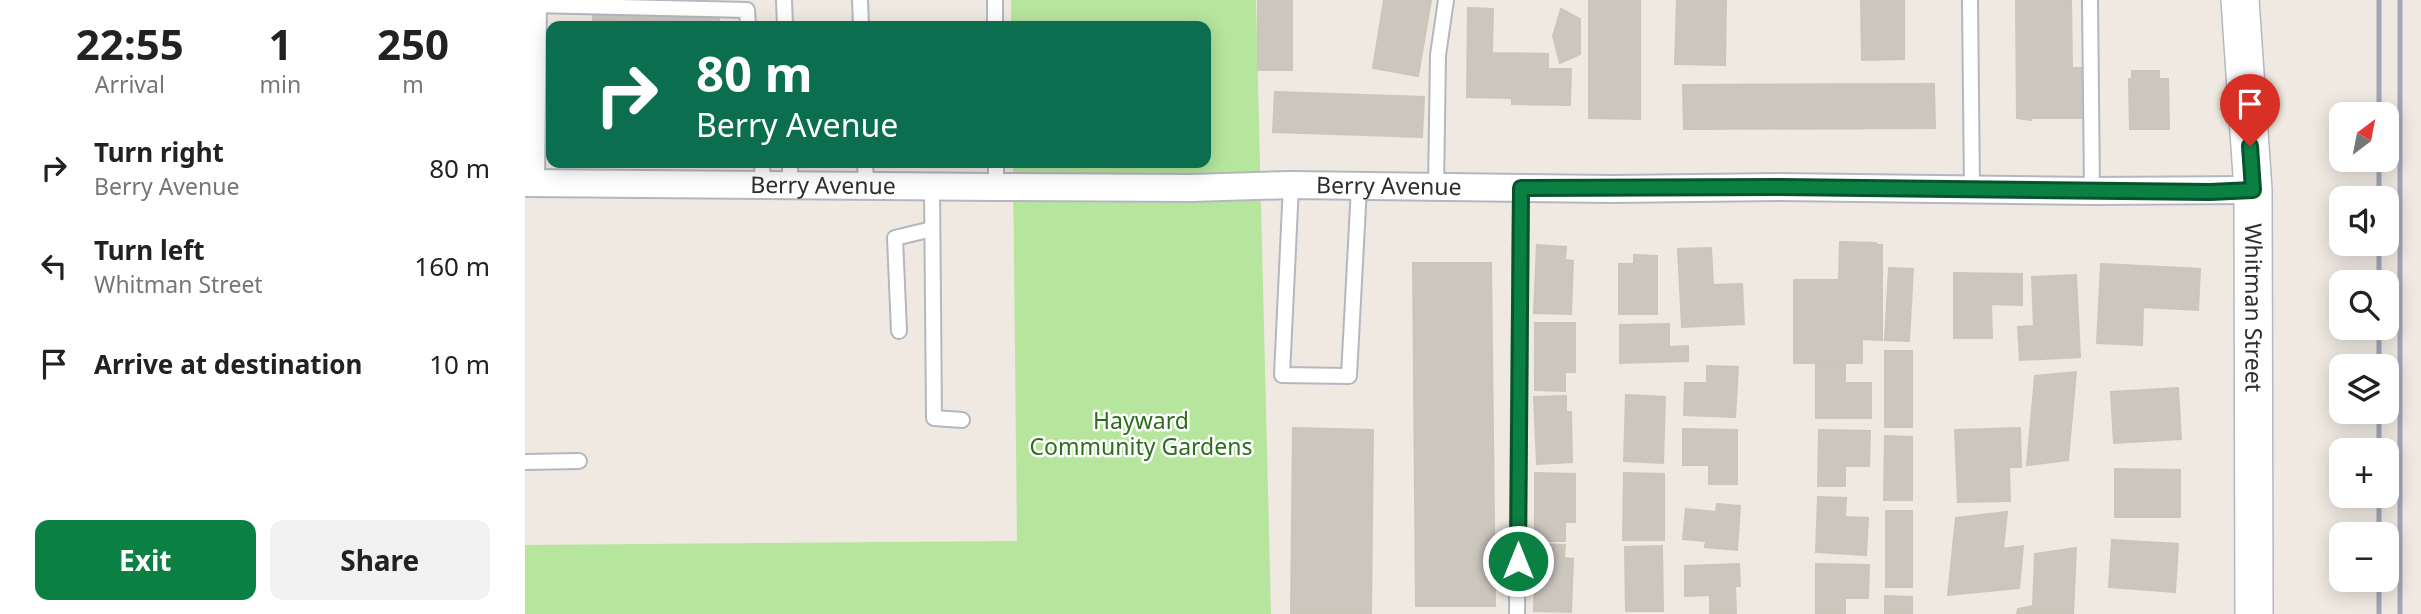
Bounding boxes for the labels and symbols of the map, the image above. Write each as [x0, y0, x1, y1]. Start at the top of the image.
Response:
pin [2220, 74, 2280, 146]
north arrow [2329, 102, 2399, 172]
street label: Berry Avenue [750, 168, 896, 201]
street label: Berry Avenue [1316, 168, 1462, 202]
street label: Whitman Street [2238, 223, 2270, 392]
park label: Hayward Community Gardens [1030, 404, 1252, 462]
position arrow [1481, 524, 1555, 598]

